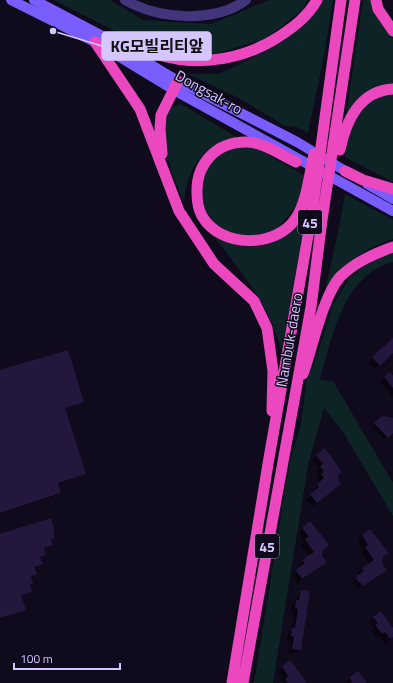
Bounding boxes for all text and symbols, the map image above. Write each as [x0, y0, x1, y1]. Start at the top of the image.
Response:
callout: KG모빌리티앞 [102, 32, 211, 60]
text: KG모빌리티앞 [111, 34, 204, 58]
street label: Dongsak-ro [171, 64, 247, 120]
road number: 45 [298, 210, 322, 234]
street label: Nambuk-daero [269, 291, 309, 389]
road number: 45 [255, 534, 279, 558]
scale bar [14, 645, 120, 671]
text: 100 m [20, 649, 53, 668]

